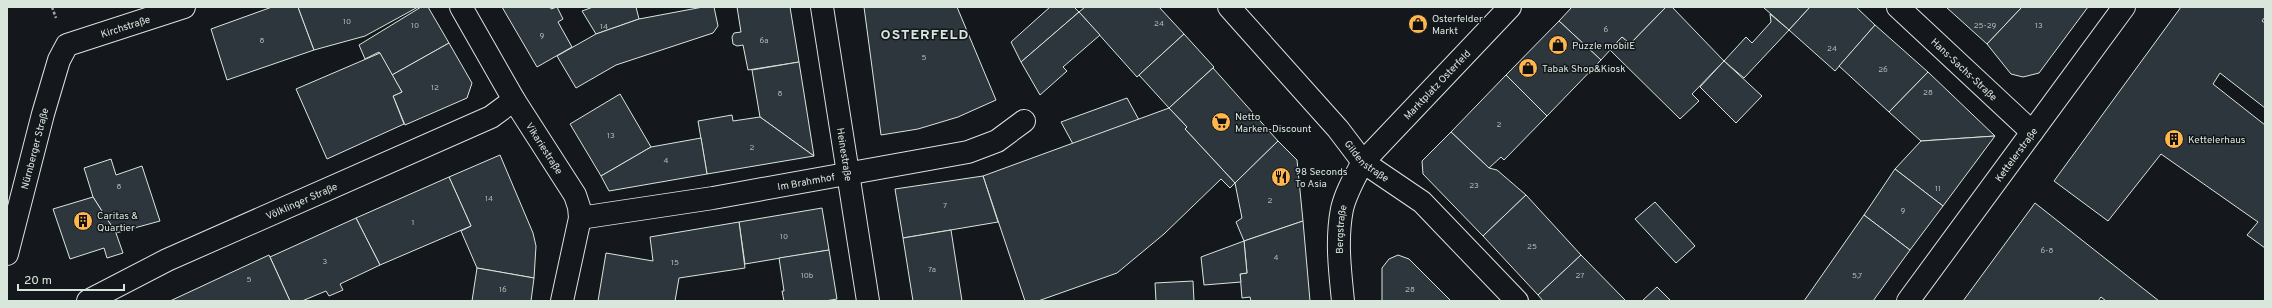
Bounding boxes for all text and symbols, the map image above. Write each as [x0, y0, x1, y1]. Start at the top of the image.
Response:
street label: Kirchstraße [99, 13, 152, 42]
shop icon: Osterfelder Markt [1407, 13, 1429, 35]
place label: Osterfelder Markt [1432, 13, 1483, 38]
house number: 10 [343, 17, 351, 27]
house number: 24 [1154, 19, 1164, 29]
house number: 10 [411, 21, 419, 31]
house number: 25-29 [1974, 21, 1997, 31]
house number: 13 [2035, 21, 2043, 31]
house number: 14 [600, 22, 608, 32]
house number: 6 [1604, 25, 1609, 35]
district label: OSTERFELD [881, 27, 969, 44]
house number: 9 [540, 31, 545, 41]
shop icon: Puzzle mobilE [1547, 34, 1569, 56]
house number: 8 [260, 36, 265, 46]
house number: 6a [760, 36, 768, 46]
street label: Hans-Sachs-Straße [1928, 36, 1999, 104]
place label: Puzzle mobilE [1572, 40, 1635, 53]
house number: 24 [1827, 44, 1837, 54]
street label: Marktplatz Osterfeld [1401, 48, 1474, 123]
house number: 5 [922, 53, 927, 63]
shop icon: Tabak Shop&Kiosk [1517, 57, 1539, 79]
place label: Tabak Shop&Kiosk [1542, 63, 1625, 76]
house number: 26 [1878, 65, 1888, 75]
house number: 12 [431, 83, 439, 93]
house number: 28 [1923, 88, 1933, 98]
house number: 8 [778, 89, 783, 99]
street label: Nürnberger Straße [19, 107, 52, 191]
supermarket icon: Netto Marken-Discount [1210, 111, 1232, 133]
place label: Netto Marken-Discount [1235, 111, 1312, 136]
street label: Vikariestraße [522, 120, 565, 177]
house number: 2 [1497, 120, 1502, 130]
street label: Kettelerstraße [1993, 126, 2041, 185]
street label: Heinestraße [833, 127, 854, 182]
building icon: Kettelerhaus [2163, 128, 2185, 150]
house number: 13 [607, 131, 615, 141]
place label: Kettelerhaus [2188, 134, 2246, 147]
street label: Gildenstraße [1341, 138, 1391, 186]
house number: 2 [750, 143, 755, 153]
house number: 4 [664, 156, 669, 166]
restaurant icon: 98 Seconds To Asia [1270, 166, 1292, 188]
place label: 98 Seconds To Asia [1295, 166, 1348, 191]
street label: Im Brahmhof [777, 171, 837, 194]
street label: Völklinger Straße [264, 181, 340, 224]
house number: 23 [1469, 181, 1479, 191]
house number: 8 [117, 182, 122, 192]
house number: 11 [1935, 184, 1941, 194]
house number: 14 [485, 194, 493, 204]
house number: 2 [1268, 196, 1273, 206]
house number: 7 [943, 201, 947, 211]
street label: Bergstraße [1334, 204, 1351, 254]
house number: 9 [1901, 206, 1906, 216]
building icon: Caritas & Quartier [72, 210, 94, 232]
place label: Caritas & Quartier [97, 210, 138, 235]
house number: 1 [412, 218, 414, 228]
house number: 10 [780, 232, 788, 242]
house number: 25 [1527, 242, 1537, 252]
house number: 6-8 [2041, 246, 2054, 256]
house number: 4 [1274, 253, 1279, 263]
house number: 3 [323, 257, 328, 267]
house number: 15 [671, 258, 679, 268]
house number: 7a [928, 265, 936, 275]
scale bar [18, 266, 124, 292]
house number: 10b [801, 271, 814, 281]
house number: 27 [1576, 271, 1585, 281]
house number: 5,7 [1852, 271, 1862, 281]
text: 20 m [24, 273, 52, 289]
house number: 5 [247, 275, 252, 285]
house number: 16 [499, 285, 507, 295]
house number: 28 [1405, 285, 1415, 295]

